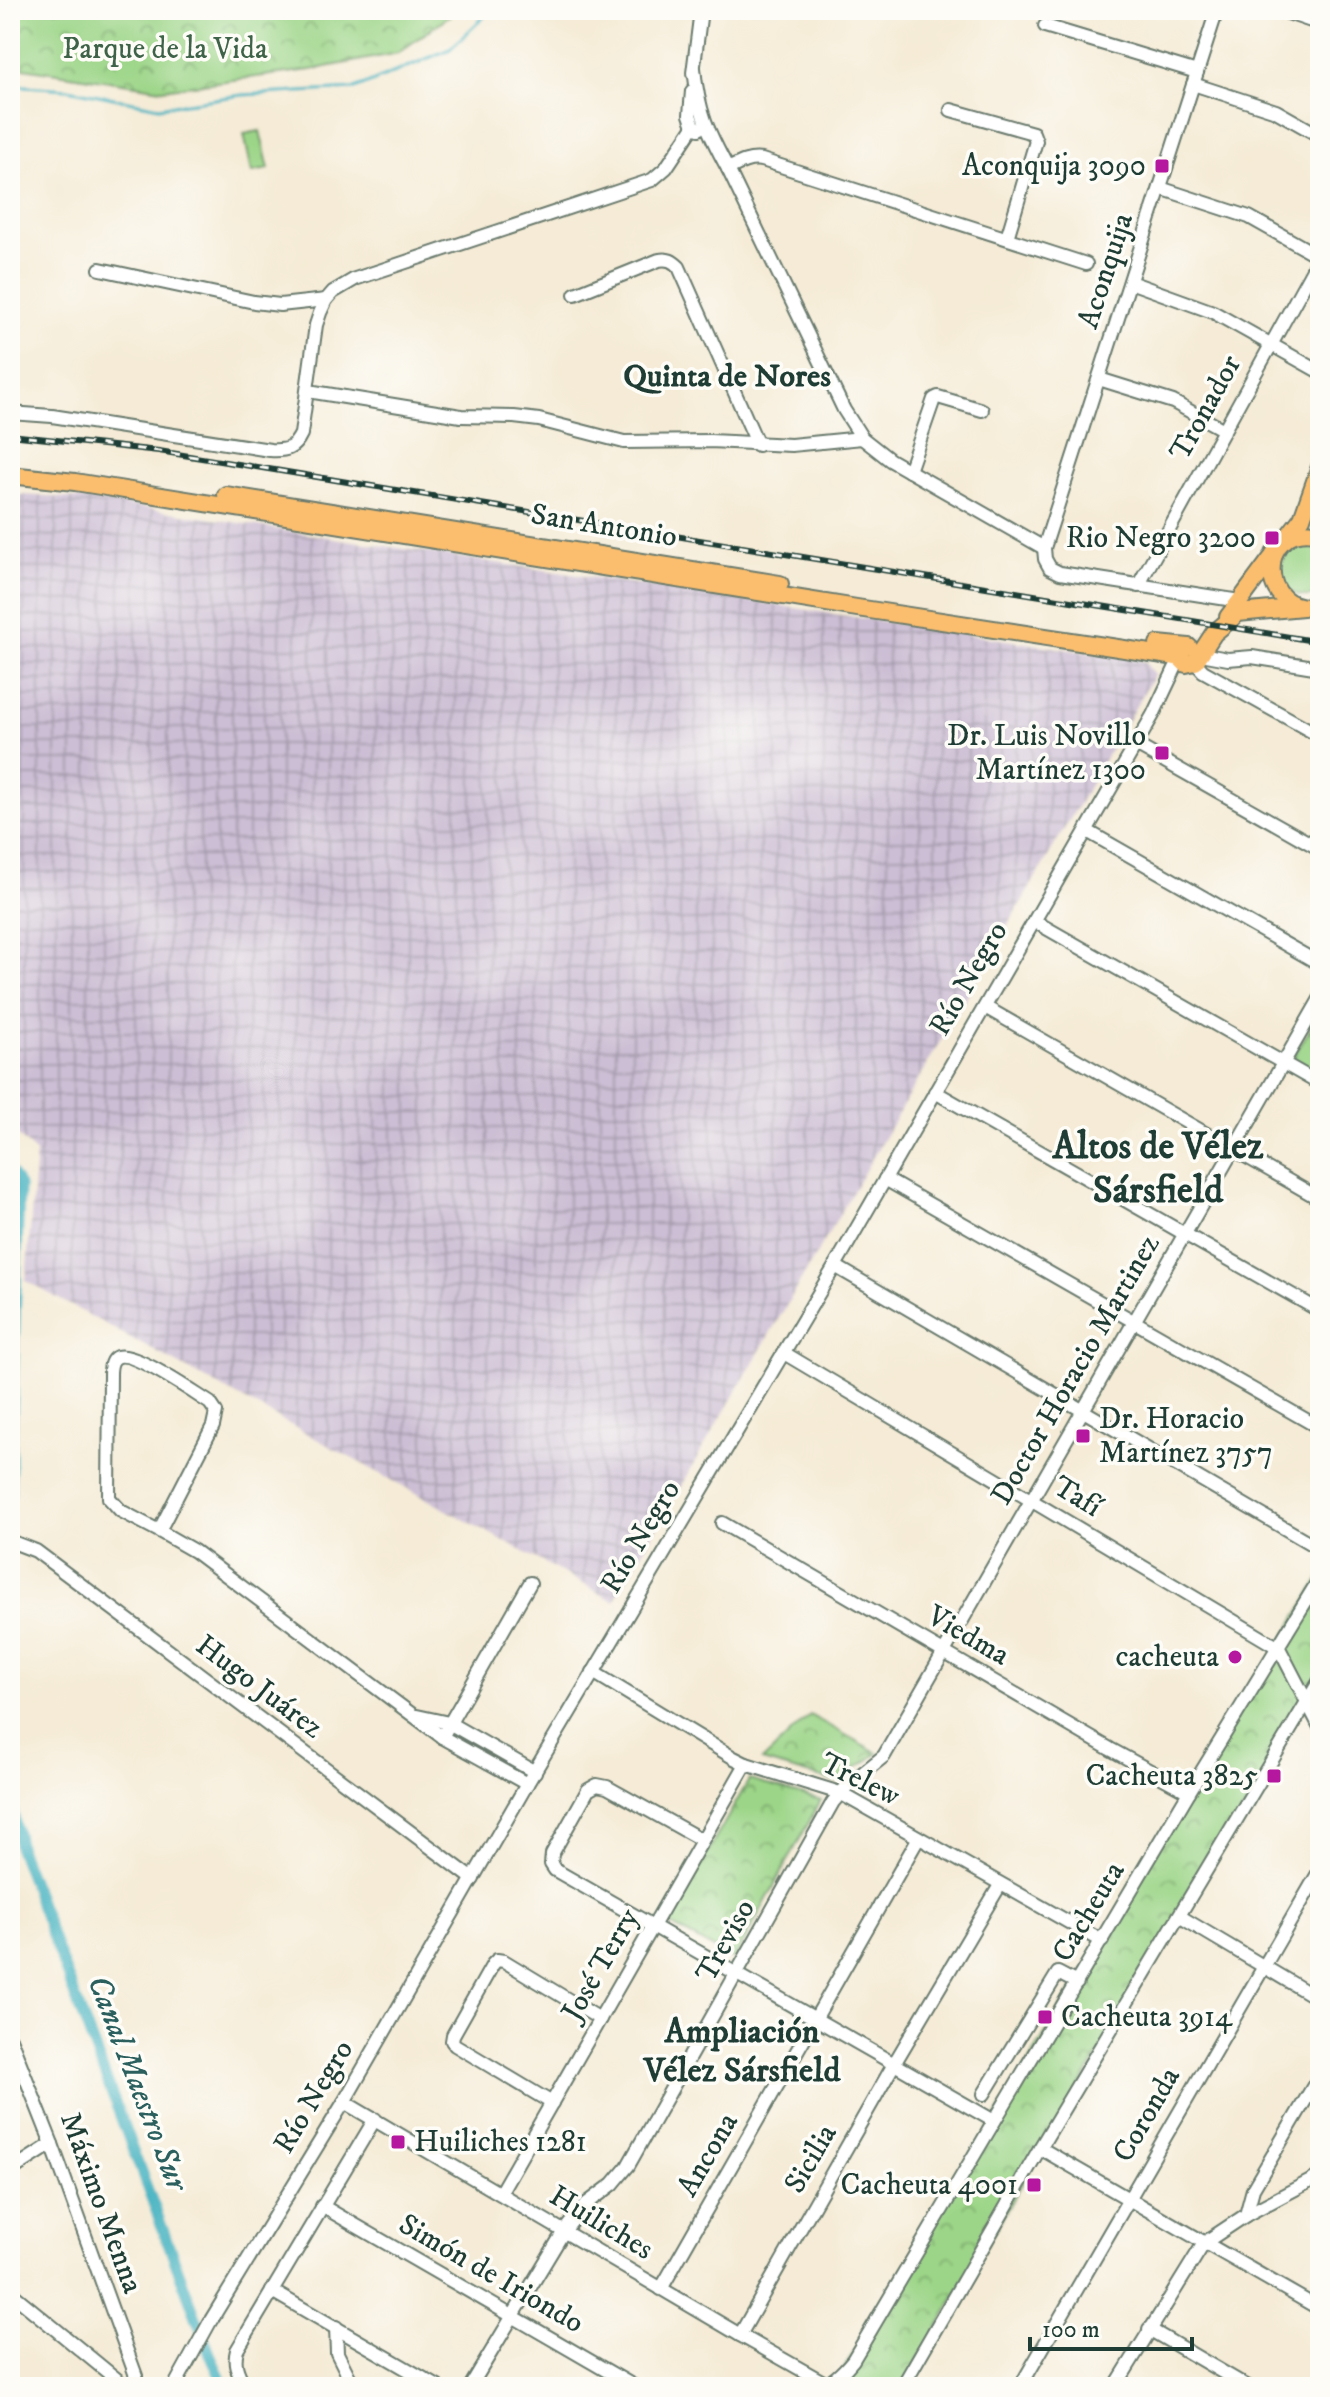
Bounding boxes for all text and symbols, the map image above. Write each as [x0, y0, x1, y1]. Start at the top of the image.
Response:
park label: Parque de la Vida [62, 31, 268, 68]
place label: Aconquija 3090 [962, 148, 1146, 185]
marker: Aconquija 3090 [1153, 157, 1171, 175]
street label: Aconquija [1070, 208, 1142, 333]
street label: Tronador [1162, 349, 1250, 467]
district label: Quinta de Nores [623, 357, 831, 397]
street label: San Antonio [528, 496, 680, 556]
place label: Rio Negro 3200 [1066, 520, 1256, 557]
marker: Rio Negro 3200 [1263, 529, 1281, 547]
place label: Dr. Luis Novillo Martínez 1300 [947, 718, 1146, 789]
marker: Dr. Luis Novillo Martínez 1300 [1153, 744, 1171, 762]
street label: Río Negro [922, 915, 1016, 1043]
district label: Altos de Vélez Sársfield [1051, 1123, 1264, 1215]
street label: Doctor Horacio Martinez [983, 1228, 1169, 1512]
place label: Dr. Horacio Martínez 3757 [1099, 1401, 1273, 1472]
marker: Dr. Horacio Martínez 3757 [1074, 1427, 1092, 1445]
street label: Tafí [1046, 1468, 1109, 1526]
street label: Río Negro [593, 1474, 689, 1600]
street label: Viedma [919, 1597, 1016, 1674]
street label: Hugo Juárez [188, 1627, 330, 1747]
place label: cacheuta [1116, 1639, 1219, 1676]
marker: cacheuta [1226, 1648, 1244, 1666]
street label: Trelew [814, 1745, 906, 1815]
place label: Cacheuta 3825 [1085, 1758, 1258, 1795]
marker: Cacheuta 3825 [1265, 1767, 1283, 1785]
street label: Cacheuta [1045, 1855, 1133, 1969]
street label: Treviso [688, 1893, 764, 1989]
street label: José Terry [553, 1902, 648, 2030]
water label: Canal Maestro Sur [78, 1970, 197, 2199]
place label: Cacheuta 3914 [1061, 1999, 1233, 2036]
marker: Cacheuta 3914 [1036, 2008, 1054, 2026]
district label: Ampliación Vélez Sársfield [642, 2011, 841, 2092]
street label: Río Negro [266, 2034, 362, 2160]
street label: Coronda [1105, 2061, 1189, 2169]
street label: Ancona [669, 2106, 747, 2203]
street label: Máximo Menna [51, 2108, 151, 2299]
street label: Sicilia [777, 2118, 846, 2200]
place label: Huiliches 1281 [414, 2124, 587, 2161]
marker: Huiliches 1281 [389, 2133, 407, 2151]
place label: Cacheuta 4001 [841, 2167, 1018, 2204]
marker: Cacheuta 4001 [1025, 2176, 1043, 2194]
street label: Huiliches [542, 2178, 660, 2268]
street label: Simón de Iriondo [392, 2206, 590, 2342]
scale bar [1030, 2301, 1192, 2351]
text: 100 m [1042, 2315, 1100, 2345]

